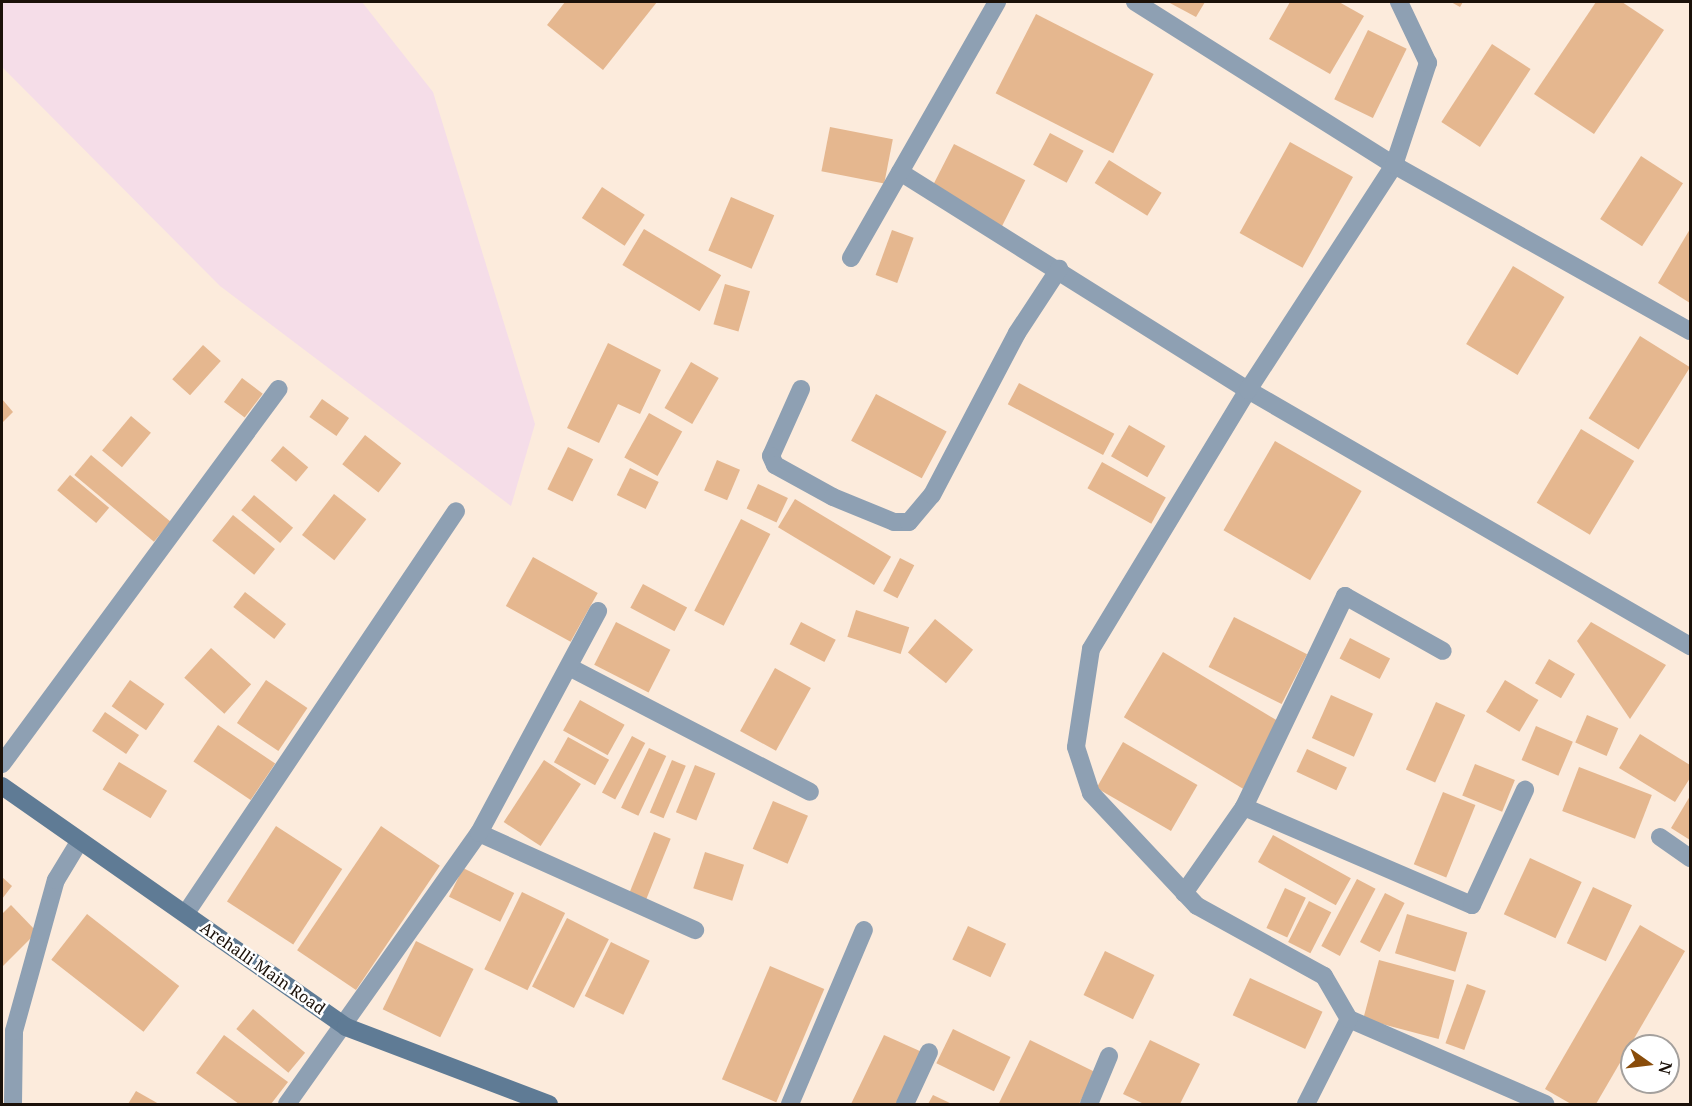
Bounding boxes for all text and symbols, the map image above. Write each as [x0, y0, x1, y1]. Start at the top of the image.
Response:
street label: Arehalli Main Road [197, 918, 329, 1018]
north arrow [1620, 1034, 1680, 1094]
text: N [1653, 1059, 1678, 1077]

